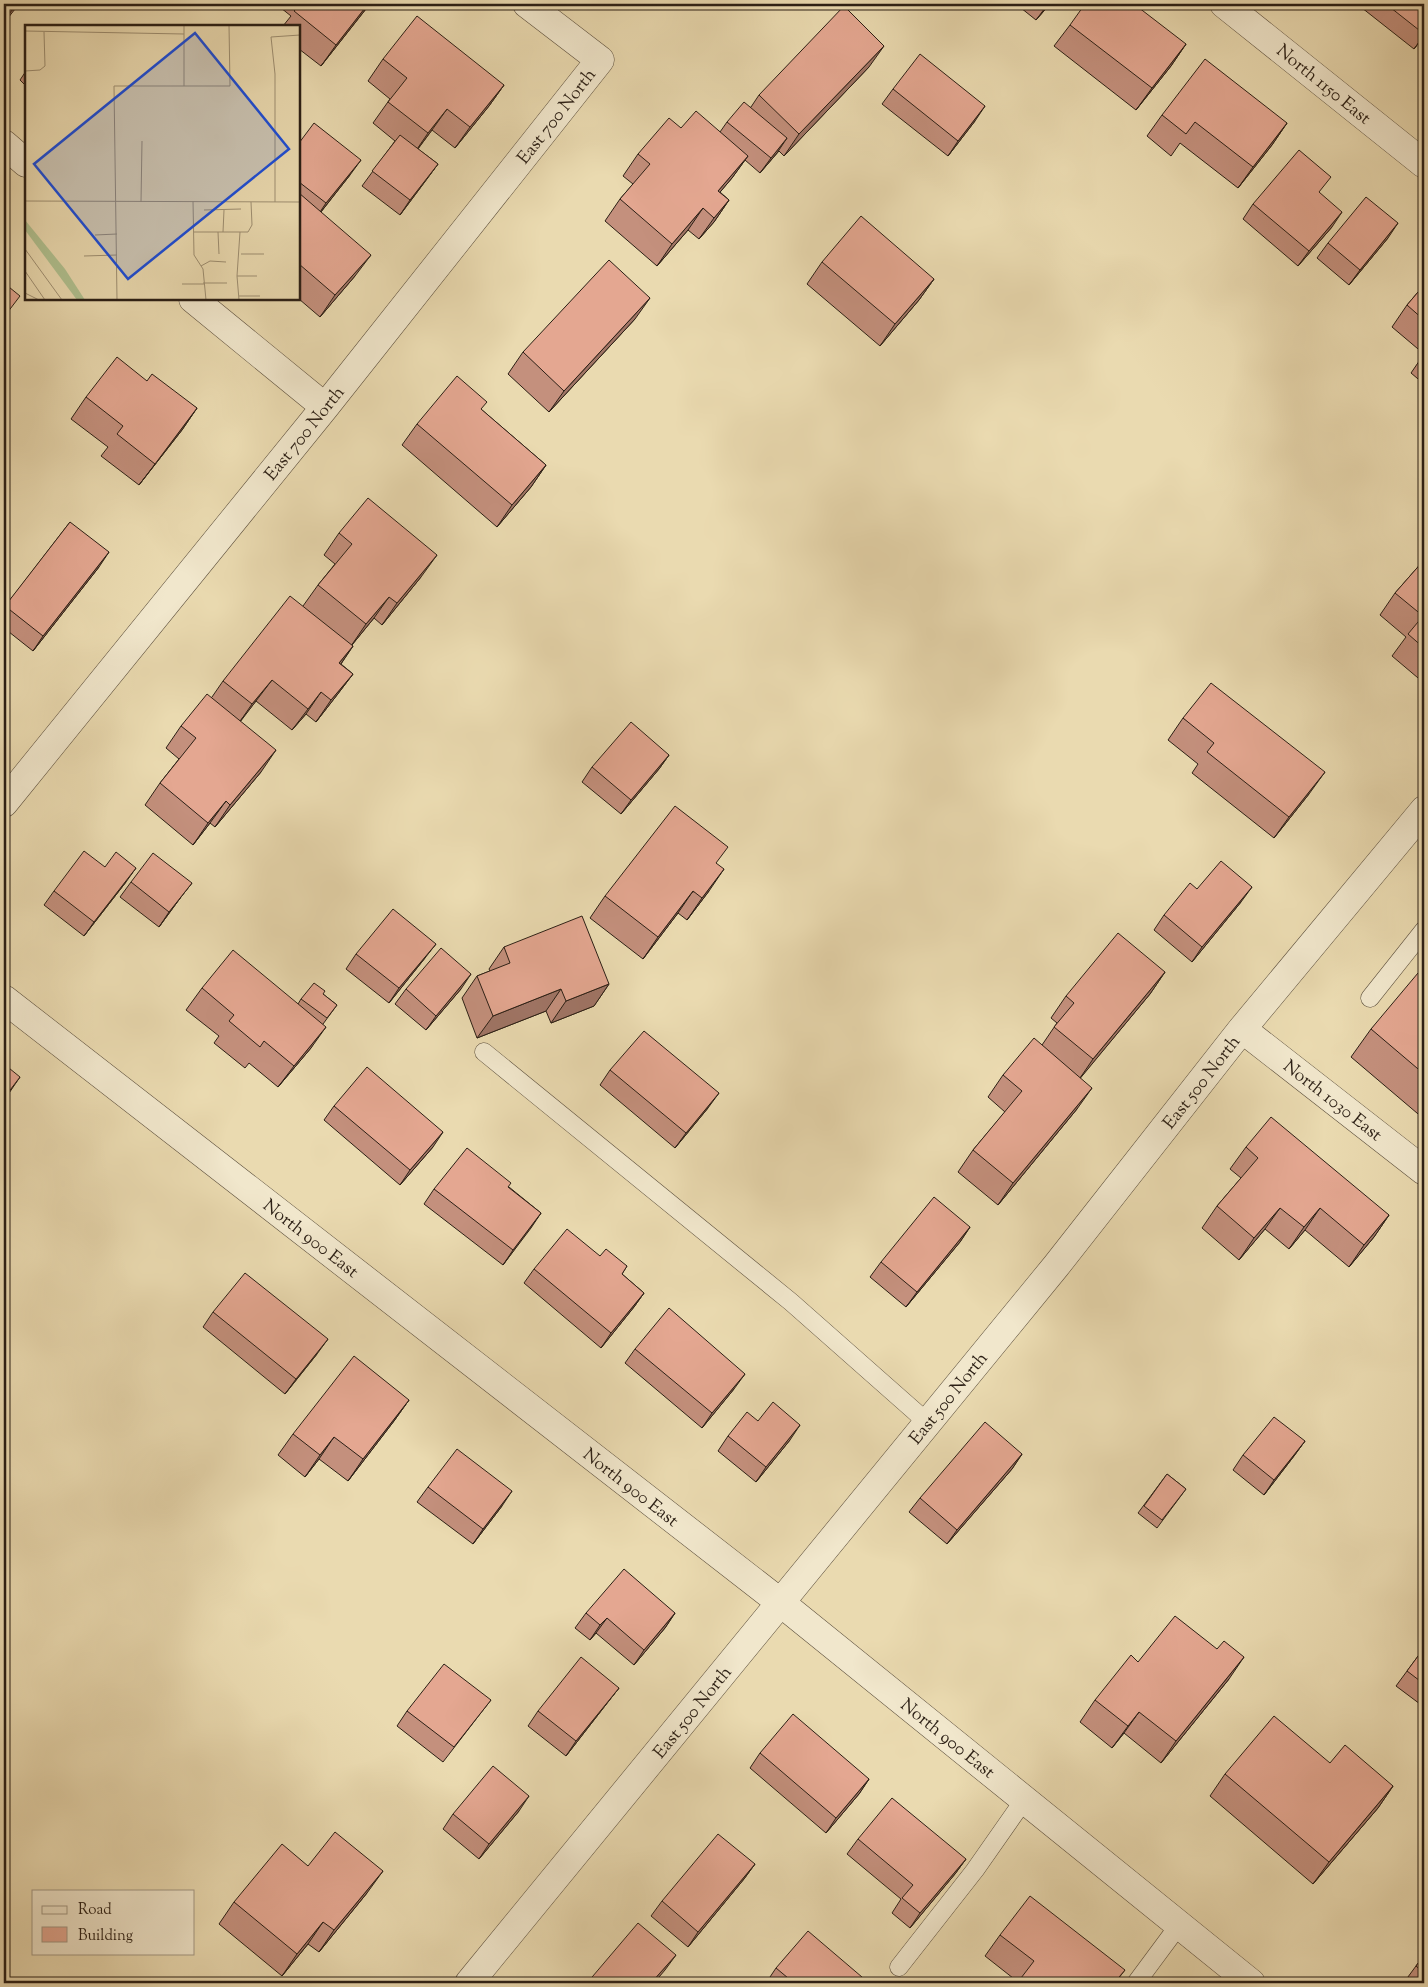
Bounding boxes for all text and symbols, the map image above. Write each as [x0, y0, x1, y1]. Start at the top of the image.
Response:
inset map [25, 25, 300, 300]
street label: North 1150 East [1270, 39, 1376, 132]
street label: East 700 North [512, 63, 604, 171]
street label: East 700 North [259, 381, 352, 487]
street label: East 500 North [1158, 1030, 1248, 1136]
street label: North 1030 East [1277, 1055, 1387, 1149]
street label: North 900 East [256, 1194, 363, 1285]
street label: East 500 North [904, 1347, 995, 1451]
street label: North 900 East [576, 1443, 683, 1534]
street label: East 500 North [648, 1661, 739, 1765]
street label: North 900 East [894, 1693, 1000, 1786]
legend [32, 1890, 195, 1954]
text: Road [78, 1900, 112, 1921]
text: Building [78, 1926, 133, 1947]

